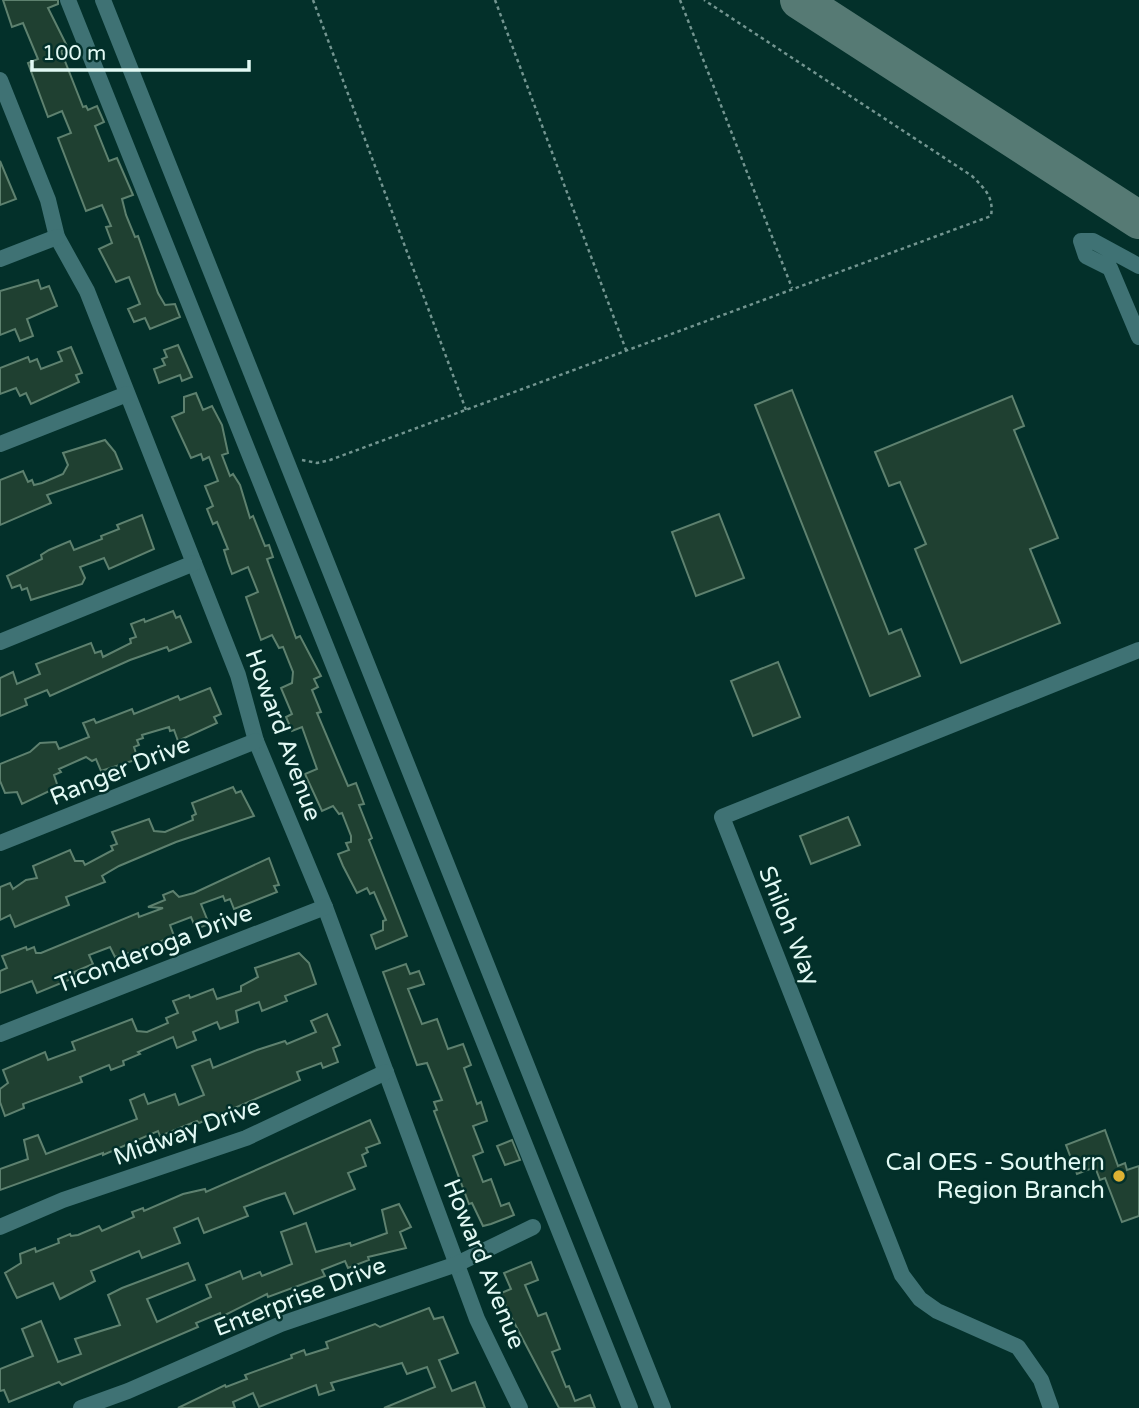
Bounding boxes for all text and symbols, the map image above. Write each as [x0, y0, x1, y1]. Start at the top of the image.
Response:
scale bar [32, 28, 248, 72]
text: 100 m [42, 41, 106, 66]
street label: Howard Avenue [238, 645, 328, 825]
street label: Ranger Drive [46, 730, 194, 812]
street label: Shiloh Way [752, 862, 826, 990]
street label: Ticonderoga Drive [52, 898, 256, 1000]
street label: Midway Drive [109, 1092, 265, 1172]
place label: Cal OES - Southern Region Branch [886, 1148, 1105, 1205]
marker: Cal OES - Southern Region Branch [1111, 1168, 1127, 1184]
street label: Howard Avenue [437, 1175, 531, 1353]
street label: Enterprise Drive [210, 1251, 390, 1343]

